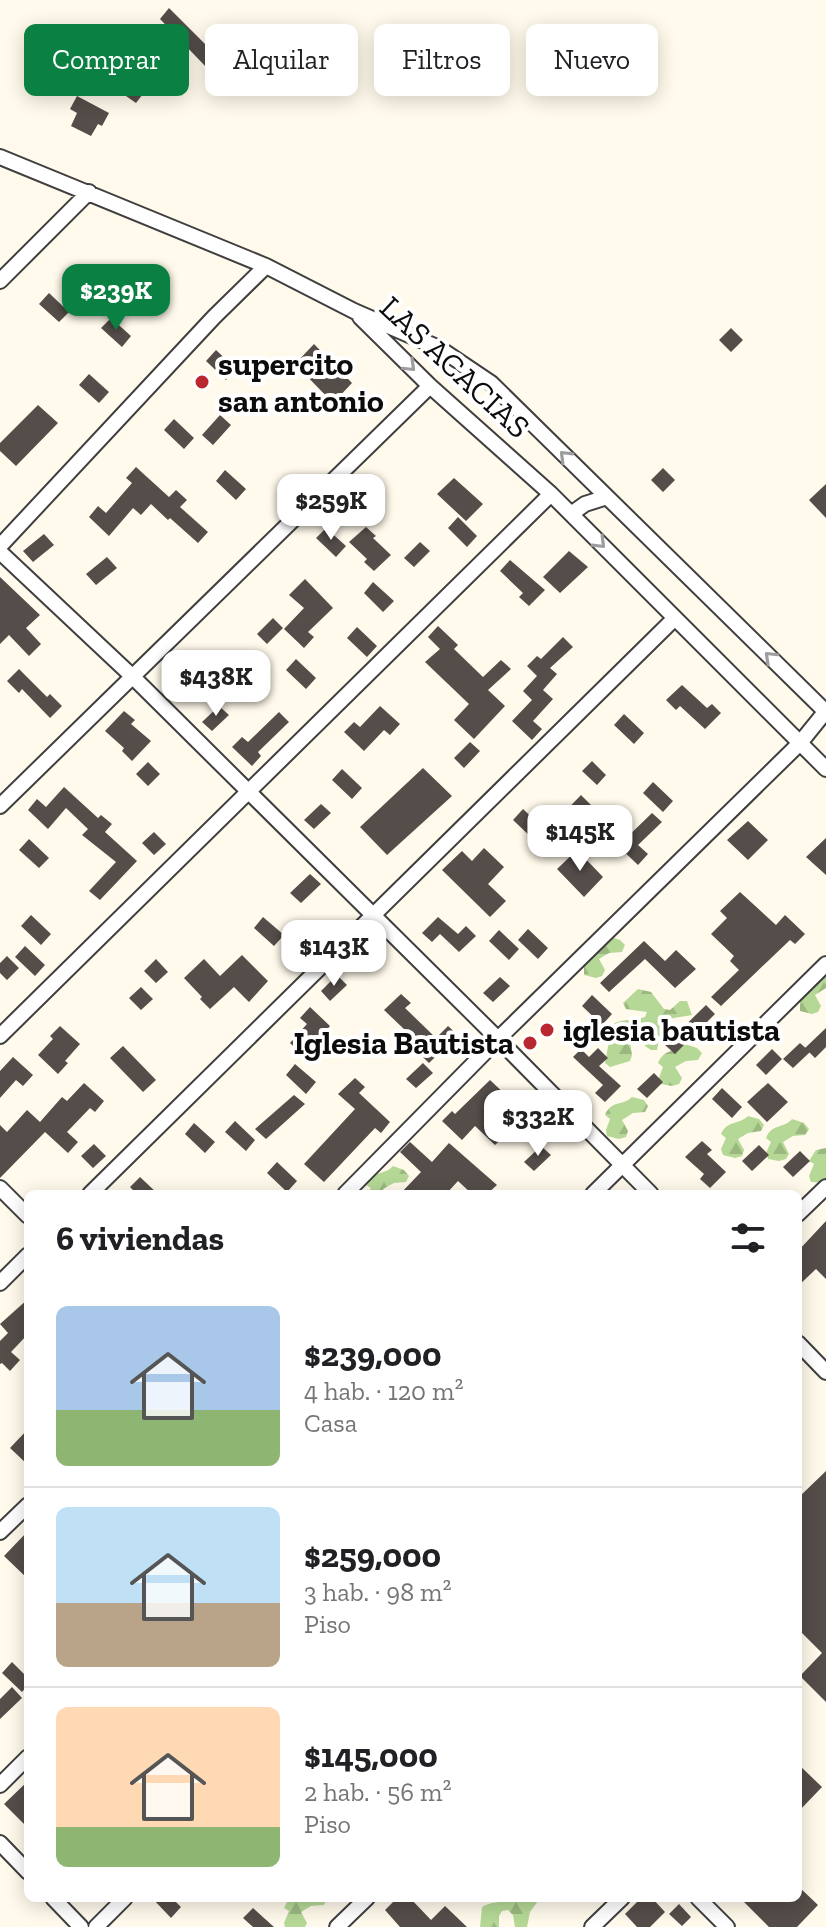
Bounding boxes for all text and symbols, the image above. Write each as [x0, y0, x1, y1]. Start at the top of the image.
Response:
chip: Comprar [24, 24, 189, 96]
chip: Alquilar [205, 24, 358, 96]
chip: Filtros [374, 24, 510, 96]
chip: Nuevo [526, 24, 658, 96]
pin: $239K [60, 264, 172, 332]
text: $239K [80, 274, 152, 306]
street label: LAS ACACIAS [372, 288, 538, 446]
place label: supercito san antonio [218, 345, 384, 420]
one-way arrow [401, 357, 415, 371]
marker: supercito san antonio [193, 373, 211, 391]
one-way arrow [560, 450, 574, 465]
pin: $259K [275, 474, 387, 542]
text: $259K [295, 484, 367, 516]
one-way arrow [591, 534, 605, 548]
pin: $438K [160, 650, 272, 718]
one-way arrow [765, 652, 779, 666]
text: $438K [180, 660, 252, 692]
pin: $145K [524, 805, 636, 873]
text: $145K [545, 815, 615, 847]
pin: $143K [278, 920, 390, 988]
text: $143K [299, 930, 369, 962]
place label: iglesia bautista [563, 1011, 780, 1049]
marker: iglesia bautista [538, 1021, 556, 1039]
place label: Iglesia Bautista [293, 1024, 514, 1062]
marker: Iglesia Bautista [521, 1034, 539, 1052]
pin: $332K [482, 1090, 594, 1158]
text: $332K [502, 1100, 574, 1132]
icon: filters [726, 1216, 770, 1260]
text: 6 viviendas [56, 1218, 224, 1259]
text: $239,000 [304, 1334, 442, 1375]
icon: home [120, 1338, 216, 1434]
text: 4 hab. · 120 m² [304, 1375, 463, 1407]
text: Casa [304, 1407, 357, 1439]
text: $259,000 [304, 1535, 441, 1576]
icon: home [120, 1539, 216, 1635]
text: 3 hab. · 98 m² [304, 1576, 452, 1608]
text: Piso [304, 1608, 351, 1640]
text: $145,000 [304, 1735, 438, 1776]
icon: home [120, 1739, 216, 1835]
text: 2 hab. · 56 m² [304, 1776, 452, 1808]
text: Piso [304, 1808, 351, 1840]

